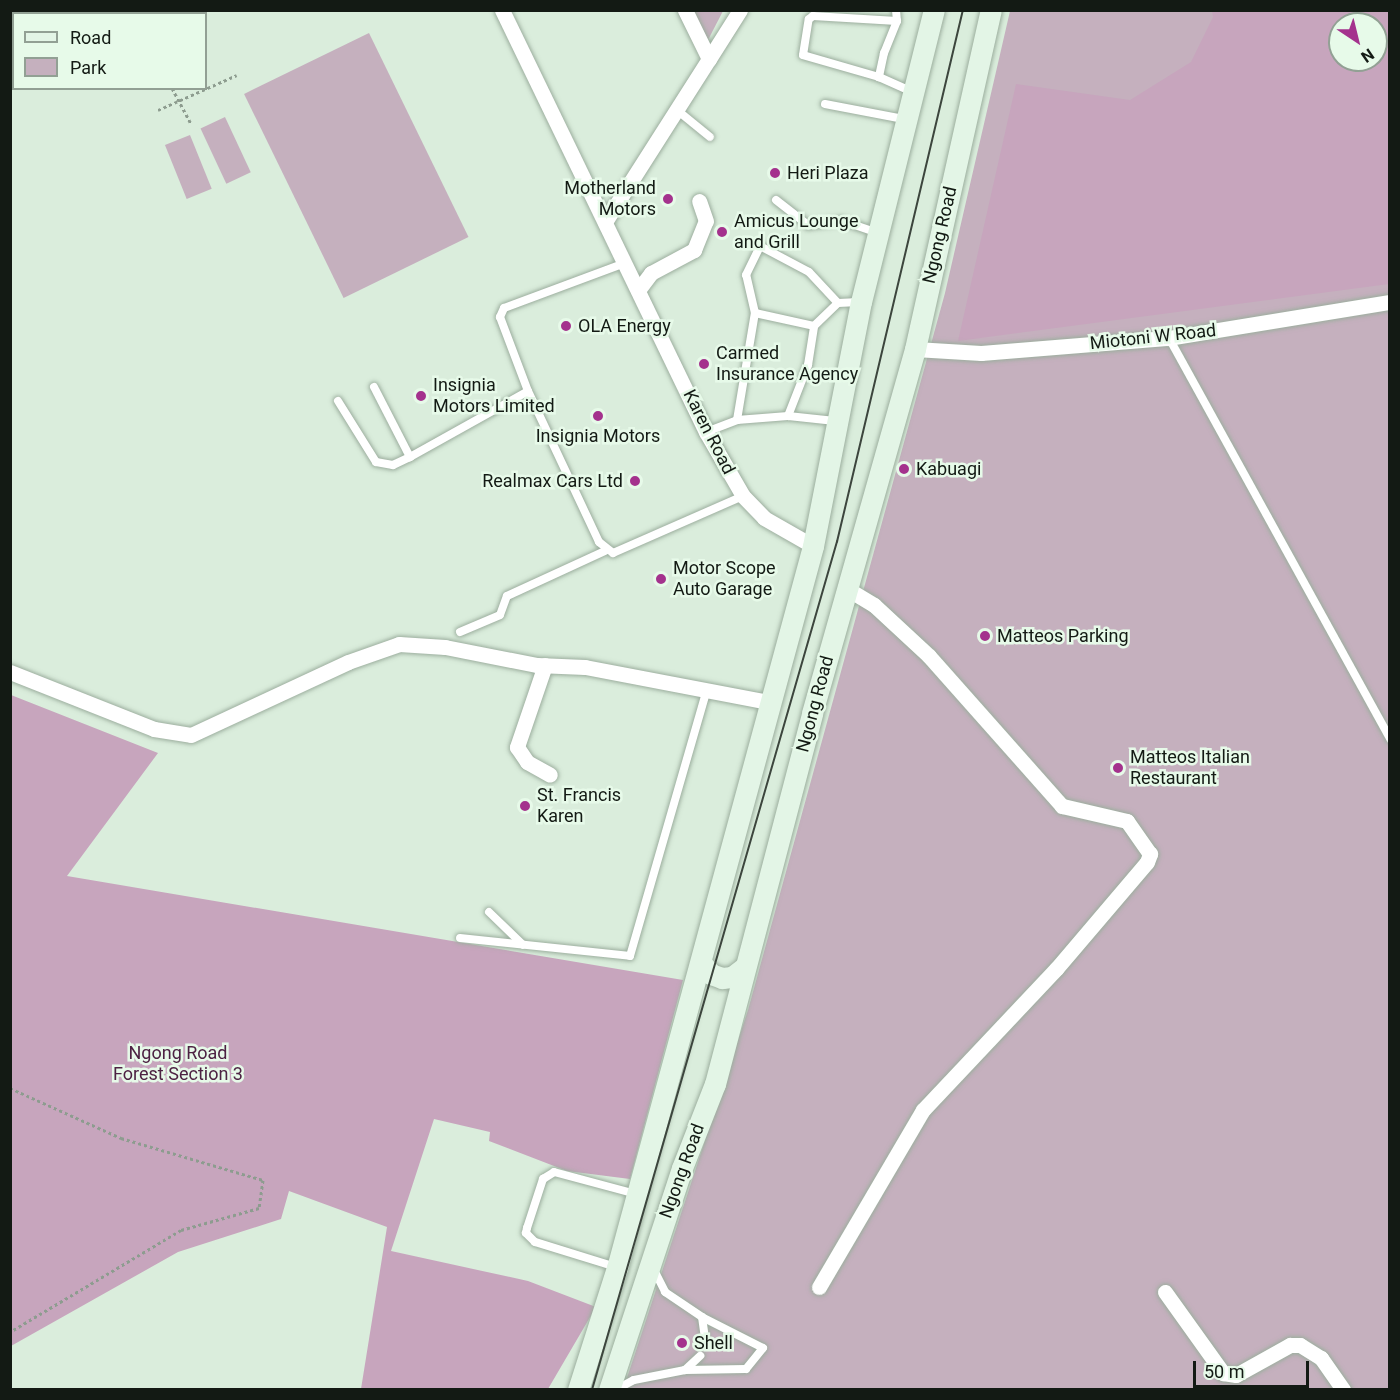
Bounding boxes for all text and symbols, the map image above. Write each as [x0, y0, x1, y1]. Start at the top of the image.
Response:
legend [12, 12, 207, 90]
north arrow [1328, 12, 1388, 72]
text: Road [70, 27, 111, 48]
text: N [1357, 44, 1378, 67]
text: Park [70, 57, 106, 78]
place label: Heri Plaza [787, 162, 869, 184]
marker: Heri Plaza [768, 166, 782, 180]
place label: Motherland Motors [564, 178, 656, 220]
street label: Ngong Road [918, 184, 962, 286]
marker: Motherland Motors [661, 192, 675, 206]
place label: Amicus Lounge and Grill [734, 211, 858, 254]
marker: Amicus Lounge and Grill [715, 225, 729, 239]
place label: OLA Energy [578, 315, 671, 337]
marker: OLA Energy [559, 319, 573, 333]
street label: Miotoni W Road [1089, 320, 1217, 354]
place label: Carmed Insurance Agency [716, 343, 858, 386]
marker: Carmed Insurance Agency [697, 357, 711, 371]
place label: Insignia Motors Limited [433, 375, 555, 418]
street label: Karen Road [678, 386, 740, 478]
marker: Insignia Motors Limited [414, 389, 428, 403]
marker: Insignia Motors [591, 409, 605, 423]
place label: Insignia Motors [536, 425, 660, 447]
place label: Kabuagi [916, 458, 981, 480]
marker: Kabuagi [897, 462, 911, 476]
place label: Realmax Cars Ltd [482, 470, 623, 492]
marker: Realmax Cars Ltd [628, 474, 642, 488]
place label: Motor Scope Auto Garage [673, 558, 776, 600]
marker: Motor Scope Auto Garage [654, 572, 668, 586]
place label: Matteos Parking [997, 625, 1129, 647]
marker: Matteos Parking [978, 629, 992, 643]
street label: Ngong Road [792, 653, 838, 755]
place label: Matteos Italian Restaurant [1130, 747, 1250, 789]
marker: Matteos Italian Restaurant [1111, 761, 1125, 775]
place label: St. Francis Karen [537, 785, 621, 828]
marker: St. Francis Karen [518, 799, 532, 813]
park label: Ngong Road Forest Section 3 [113, 1043, 243, 1086]
street label: Ngong Road [655, 1121, 709, 1221]
place label: Shell [694, 1332, 733, 1354]
marker: Shell [675, 1336, 689, 1350]
scale bar [1196, 1349, 1312, 1387]
text: 50 m [1204, 1361, 1244, 1382]

